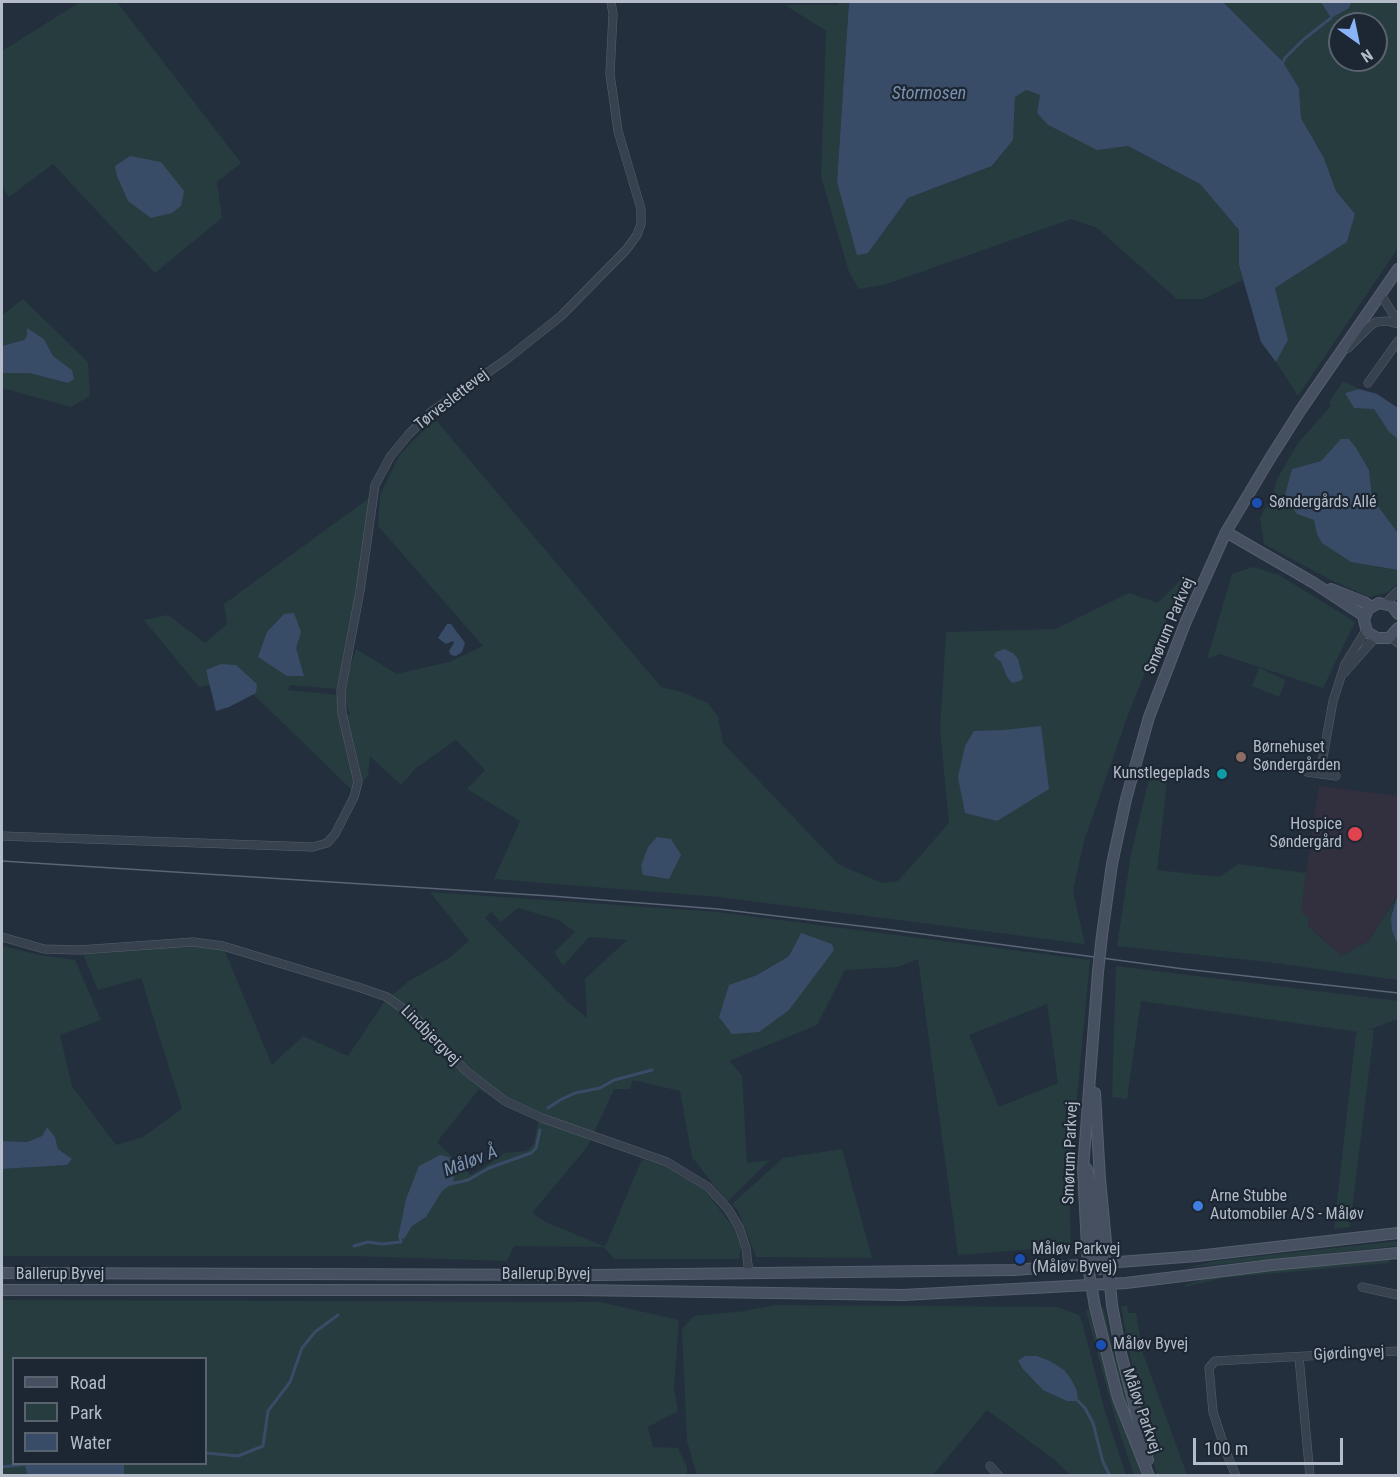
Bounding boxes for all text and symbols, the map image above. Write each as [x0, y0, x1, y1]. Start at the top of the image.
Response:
north arrow [1328, 12, 1388, 72]
text: N [1358, 45, 1376, 66]
water label: Stormosen [892, 83, 966, 105]
street label: Tørveslettevej [411, 365, 493, 435]
place label: Søndergårds Allé [1269, 493, 1376, 513]
marker: Søndergårds Allé [1250, 496, 1264, 510]
street label: Smørum Parkvej [1141, 575, 1199, 677]
place label: Børnehuset Søndergården [1253, 738, 1341, 776]
marker: Børnehuset Søndergården [1234, 750, 1248, 764]
place label: Kunstlegeplads [1113, 764, 1210, 784]
marker: Kunstlegeplads [1215, 767, 1229, 781]
place label: Hospice Søndergård [1270, 815, 1342, 853]
marker: Hospice Søndergård [1346, 825, 1364, 843]
street label: Lindbjergvej [396, 1002, 464, 1070]
street label: Smørum Parkvej [1060, 1101, 1082, 1205]
water label: Måløv Å [441, 1142, 501, 1182]
place label: Arne Stubbe Automobiler A/S - Måløv [1210, 1187, 1364, 1225]
marker: Arne Stubbe Automobiler A/S - Måløv [1191, 1199, 1205, 1213]
place label: Måløv Parkvej (Måløv Byvej) [1032, 1240, 1120, 1278]
marker: Måløv Parkvej (Måløv Byvej) [1013, 1252, 1027, 1266]
street label: Ballerup Byvej [16, 1265, 104, 1285]
street label: Ballerup Byvej [502, 1265, 590, 1285]
place label: Måløv Byvej [1113, 1335, 1188, 1355]
marker: Måløv Byvej [1094, 1338, 1108, 1352]
street label: Gjørdingvej [1313, 1343, 1385, 1365]
legend [12, 1357, 207, 1465]
street label: Måløv Parkvej [1118, 1366, 1164, 1456]
text: Road [70, 1372, 106, 1393]
text: Park [70, 1402, 102, 1423]
scale bar [1196, 1426, 1346, 1464]
text: Water [70, 1432, 111, 1453]
text: 100 m [1204, 1438, 1248, 1459]

